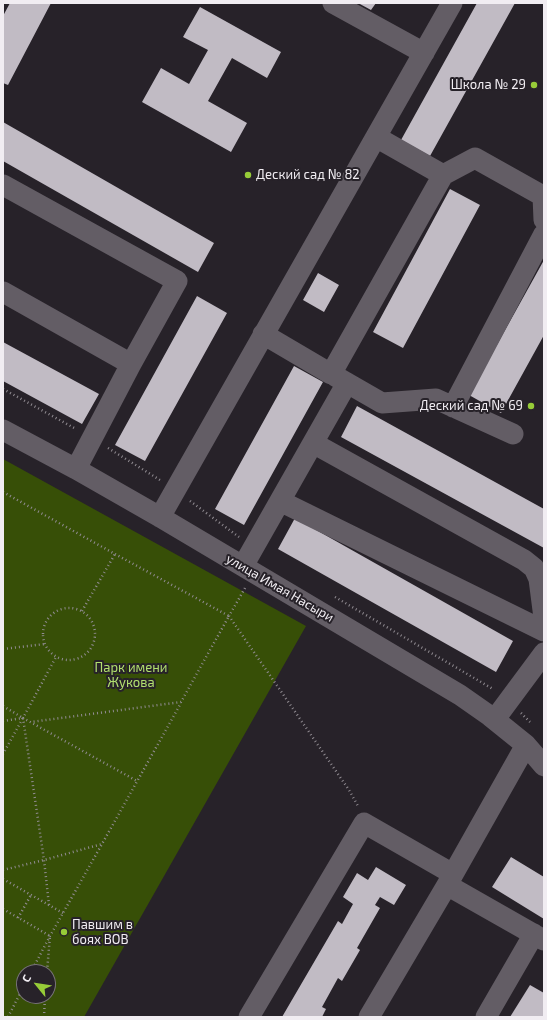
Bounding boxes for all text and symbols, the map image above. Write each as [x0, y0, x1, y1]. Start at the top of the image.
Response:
place label: Школа № 29 [451, 77, 526, 93]
marker: Школа № 29 [529, 80, 539, 90]
place label: Деский сад № 82 [256, 167, 360, 183]
marker: Деский сад № 82 [243, 170, 253, 180]
place label: Деский сад № 69 [420, 398, 523, 414]
marker: Деский сад № 69 [526, 401, 536, 411]
street label: улица Имая Насыри [223, 551, 337, 625]
park label: Парк имени Жукова [95, 660, 167, 691]
place label: Павшим в боях ВОВ [72, 917, 133, 948]
marker: Павшим в боях ВОВ [59, 927, 69, 937]
north arrow [16, 964, 56, 1004]
text: С [19, 972, 33, 984]

